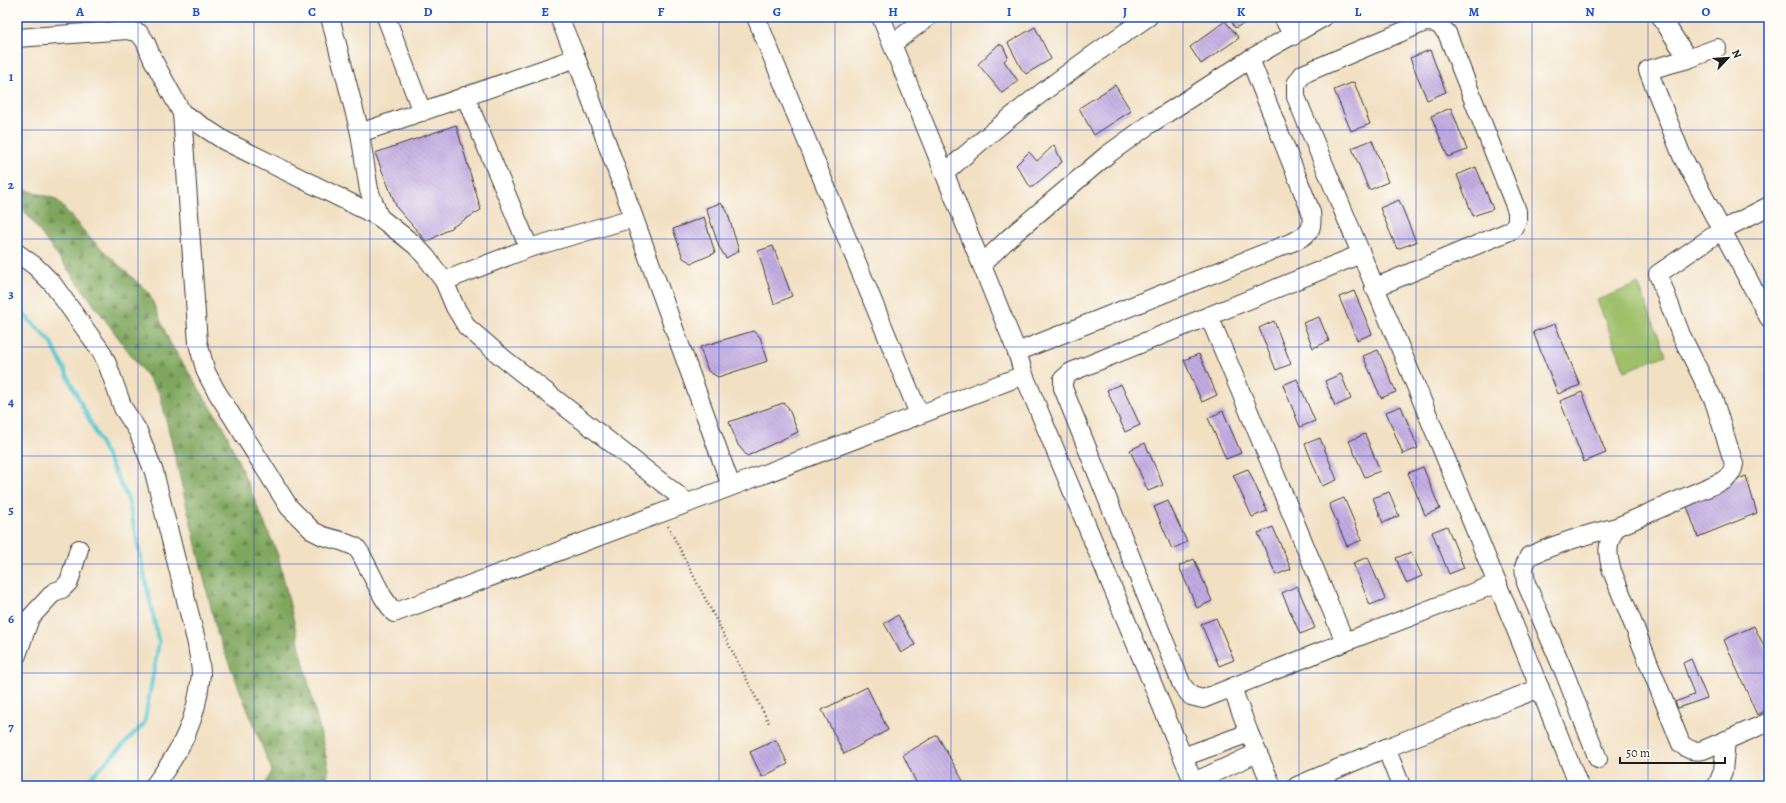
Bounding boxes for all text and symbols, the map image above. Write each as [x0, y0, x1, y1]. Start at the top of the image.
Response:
text: A [75, 3, 85, 20]
text: B [192, 3, 200, 20]
text: C [308, 3, 316, 20]
text: D [423, 3, 433, 20]
text: E [541, 3, 549, 20]
text: F [658, 3, 665, 20]
text: G [773, 3, 781, 20]
text: H [888, 3, 898, 20]
text: I [1007, 3, 1012, 20]
text: J [1123, 3, 1127, 20]
text: K [1237, 3, 1246, 20]
text: L [1355, 3, 1362, 20]
text: M [1469, 3, 1480, 20]
text: N [1585, 3, 1595, 20]
text: O [1702, 3, 1711, 20]
north arrow [1708, 38, 1748, 78]
text: N [1728, 47, 1745, 61]
text: 1 [9, 68, 14, 85]
text: 2 [8, 176, 15, 193]
text: 3 [8, 285, 14, 302]
text: 4 [8, 393, 14, 410]
text: 5 [8, 501, 14, 518]
text: 6 [8, 610, 14, 627]
text: 7 [8, 718, 14, 735]
scale bar [1620, 739, 1725, 765]
text: 50 m [1626, 745, 1650, 761]

